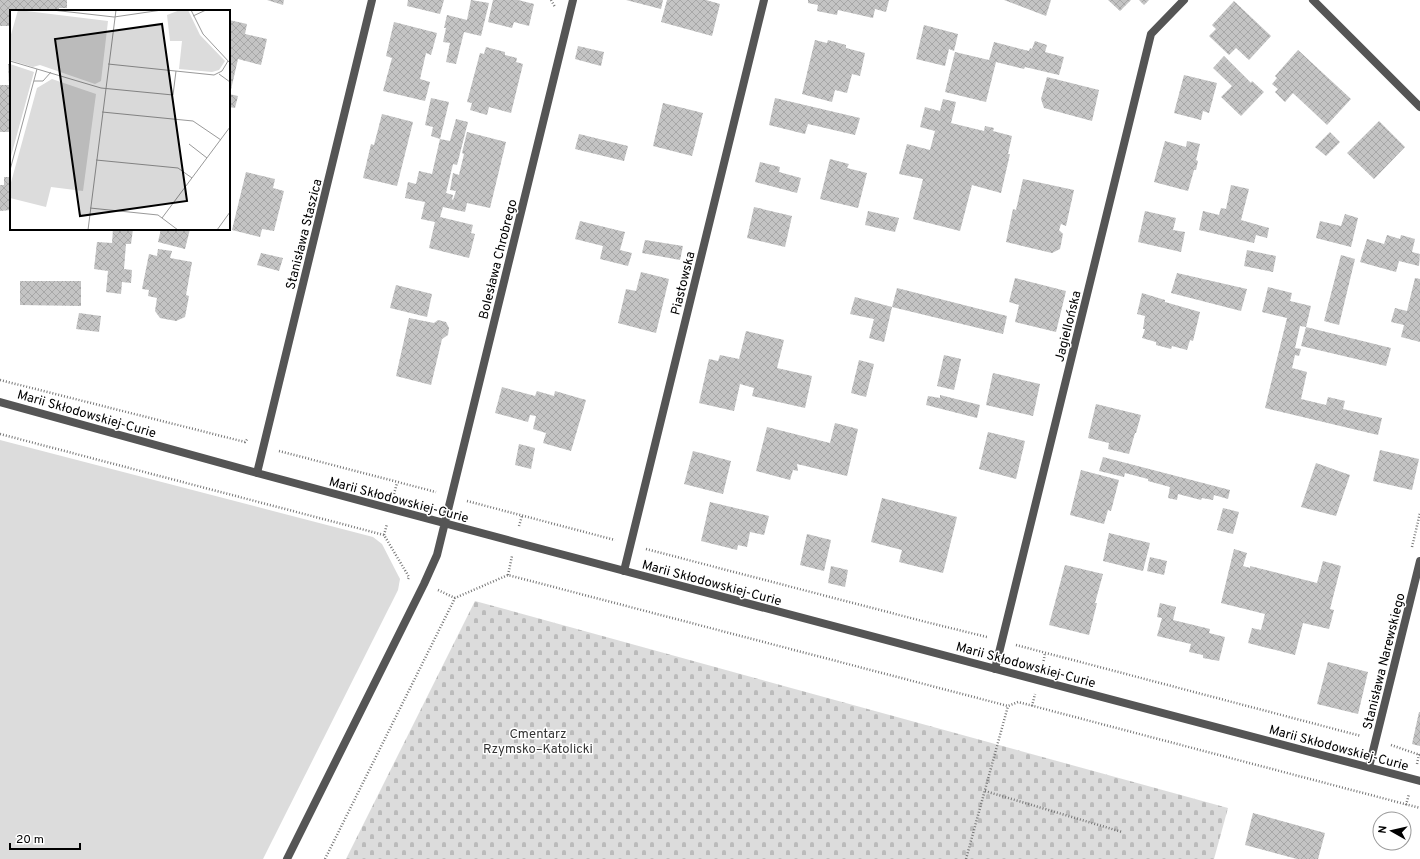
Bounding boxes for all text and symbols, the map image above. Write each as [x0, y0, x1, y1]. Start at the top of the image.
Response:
inset map [10, 10, 230, 230]
street label: Stanisława Staszica [283, 177, 326, 292]
street label: Bolesława Chrobrego [476, 198, 522, 321]
street label: Piastowska [668, 250, 700, 317]
street label: Jagiellońska [1052, 289, 1086, 364]
street label: Marii Skłodowskiej-Curie [15, 387, 158, 442]
street label: Marii Skłodowskiej-Curie [327, 475, 470, 527]
street label: Marii Skłodowskiej-Curie [640, 558, 783, 610]
street label: Stanisława Narewskiego [1360, 592, 1410, 731]
street label: Marii Skłodowskiej-Curie [954, 640, 1097, 692]
street label: Marii Skłodowskiej-Curie [1267, 723, 1410, 775]
park label: Cmentarz Rzymsko–Katolicki [483, 727, 593, 758]
north arrow [1372, 811, 1412, 851]
scale bar [10, 825, 80, 851]
text: N [1376, 825, 1391, 835]
text: 20 m [16, 832, 44, 848]

